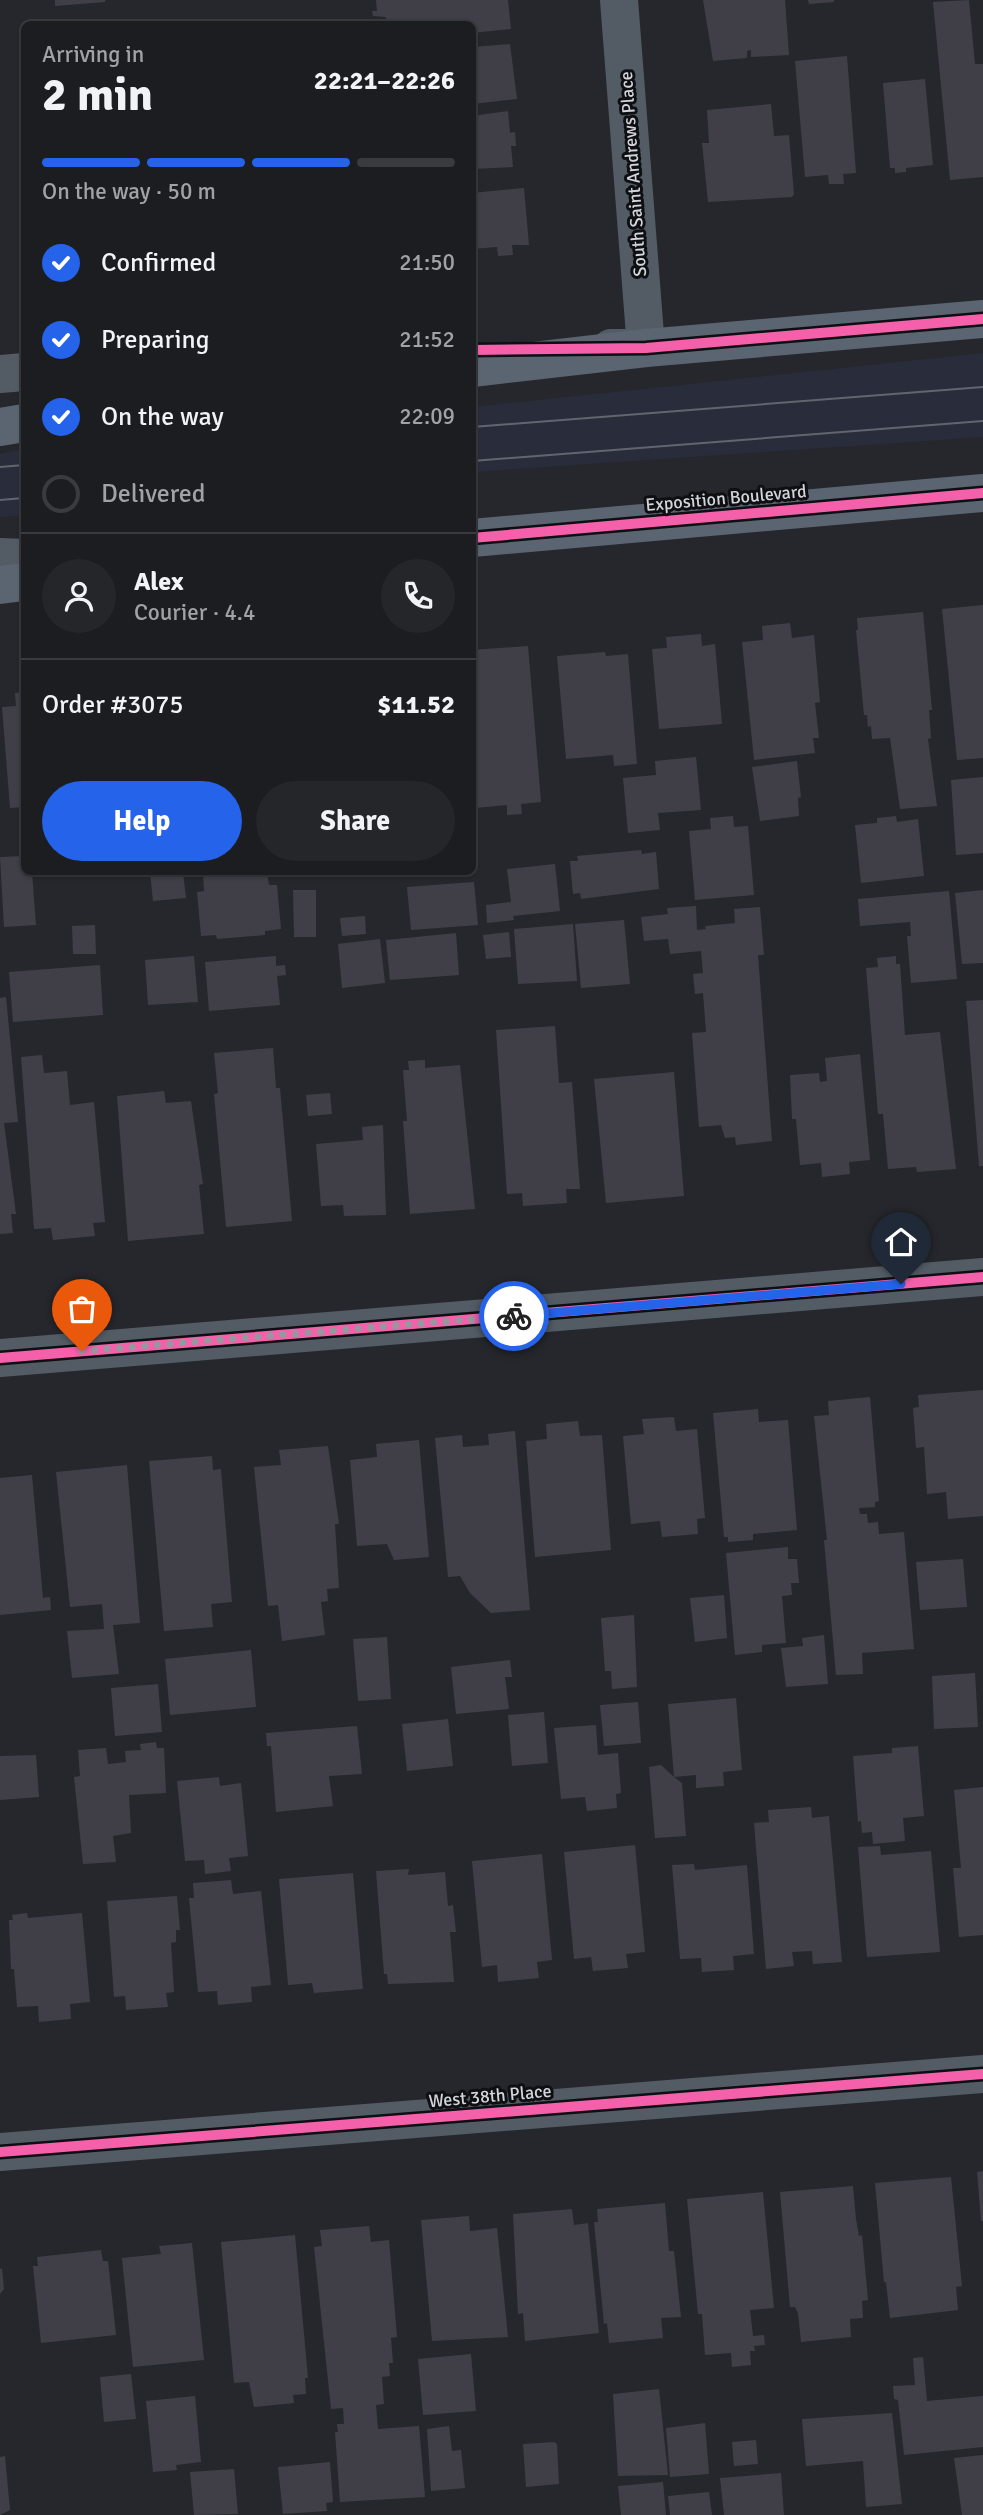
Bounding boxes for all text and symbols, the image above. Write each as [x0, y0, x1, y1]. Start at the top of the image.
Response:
text: Arriving in [42, 40, 144, 69]
text: 22:21–22:26 [314, 65, 455, 97]
text: 2 min [42, 67, 153, 123]
street label: South Saint Andrews Place [615, 71, 651, 277]
text: On the way · 50 m [42, 177, 216, 206]
icon: check [42, 244, 80, 282]
text: Confirmed [101, 247, 216, 279]
text: 21:50 [399, 248, 455, 277]
icon: check [42, 321, 80, 359]
text: Preparing [101, 324, 209, 356]
text: 21:52 [399, 325, 455, 354]
icon: check [42, 398, 80, 436]
text: On the way [101, 401, 224, 433]
text: 22:09 [399, 402, 455, 431]
text: Delivered [101, 478, 206, 510]
street label: Exposition Boulevard [644, 480, 808, 516]
button: person [42, 559, 116, 633]
button: phone [381, 559, 455, 633]
text: Alex [134, 566, 184, 598]
text: Courier · 4.4 [134, 598, 255, 627]
text: Order #3075 [42, 689, 183, 721]
text: $11.52 [377, 689, 455, 721]
button: Help [42, 781, 242, 861]
button: Share [256, 781, 455, 861]
pin [871, 1212, 931, 1284]
icon: home [882, 1223, 920, 1261]
pin [52, 1279, 112, 1351]
courier [479, 1281, 549, 1351]
icon: bag [63, 1290, 101, 1328]
icon: bike [495, 1297, 533, 1335]
street label: West 38th Place [428, 2080, 552, 2112]

